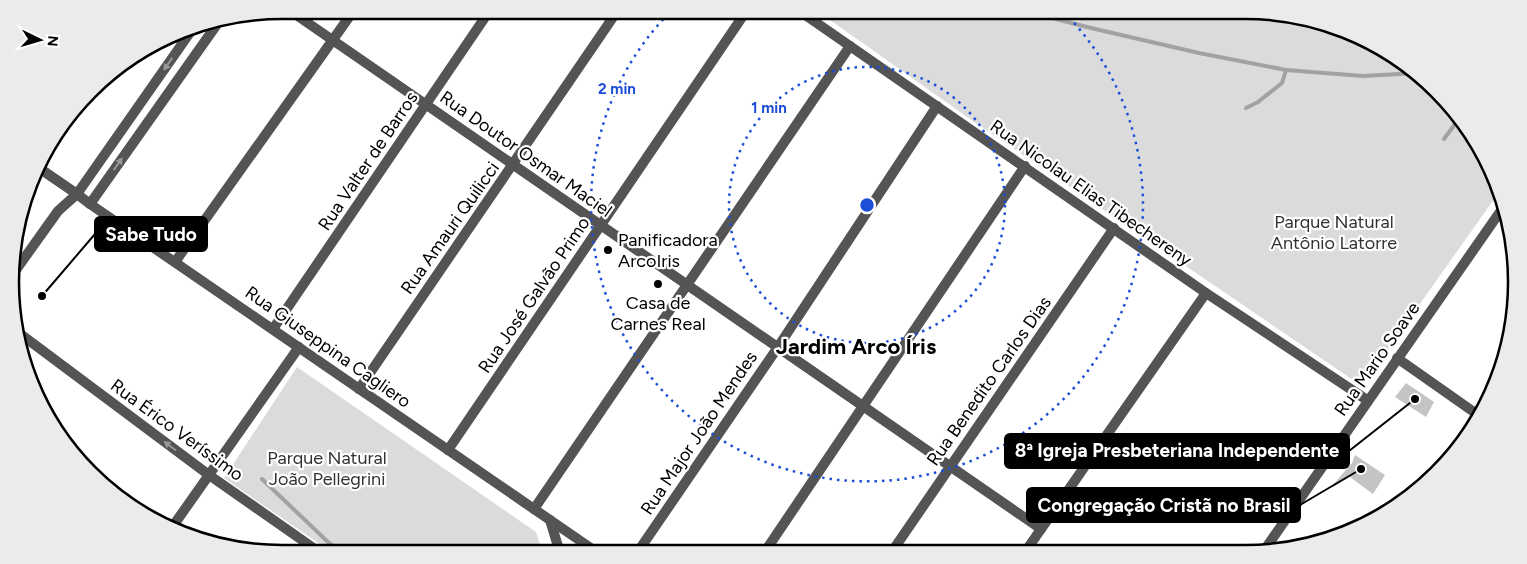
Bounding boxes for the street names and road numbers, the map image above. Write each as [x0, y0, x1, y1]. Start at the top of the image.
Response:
street label: Rua Doutor Osmar Maciel [436, 86, 616, 222]
street label: Rua Valter de Barros [313, 87, 423, 235]
street label: Rua Nicolau Elias Tibechereny [986, 115, 1196, 271]
street label: Rua Amauri Quilicci [396, 158, 504, 298]
street label: Rua José Galvão Primo [474, 213, 594, 377]
street label: Rua Giuseppina Cagliero [241, 281, 415, 413]
street label: Rua Benedito Carlos Dias [922, 292, 1056, 470]
street label: Rua Mario Soave [1330, 298, 1425, 420]
street label: Rua Major João Mendes [636, 347, 762, 519]
street label: Rua Érico Veríssimo [106, 374, 248, 486]

